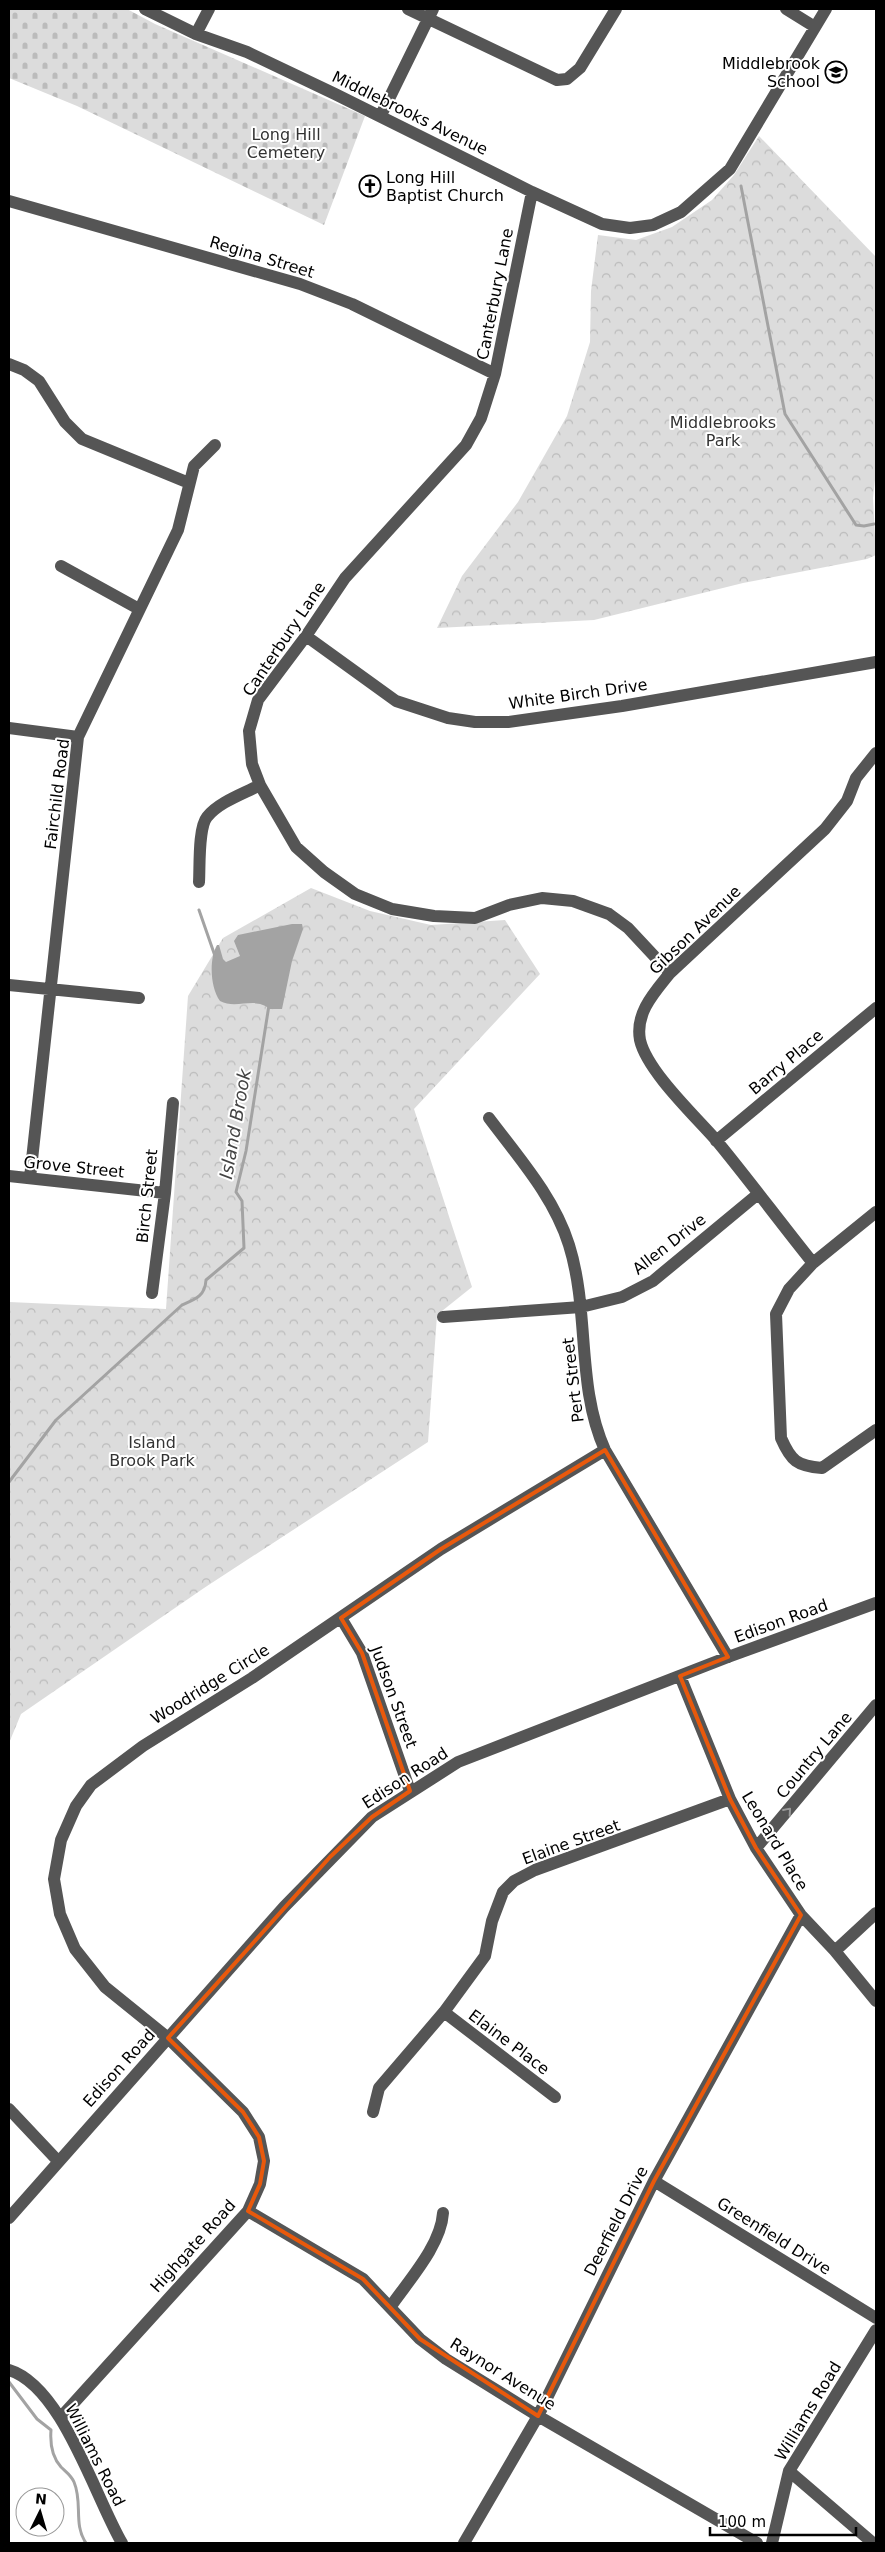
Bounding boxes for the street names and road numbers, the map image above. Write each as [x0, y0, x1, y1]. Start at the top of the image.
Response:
street label: Middlebrooks Avenue [329, 67, 491, 159]
street label: Canterbury Lane [473, 226, 517, 362]
street label: Regina Street [207, 232, 317, 282]
street label: Canterbury Lane [239, 578, 329, 700]
street label: White Birch Drive [507, 675, 649, 713]
street label: Fairchild Road [41, 738, 73, 850]
street label: Gibson Avenue [645, 882, 745, 978]
street label: Barry Place [745, 1026, 827, 1098]
street label: Birch Street [133, 1148, 161, 1244]
street label: Grove Street [23, 1152, 125, 1182]
street label: Allen Drive [629, 1210, 709, 1278]
street label: Pert Street [558, 1336, 588, 1424]
street label: Edison Road [732, 1595, 830, 1647]
street label: Woodridge Circle [147, 1640, 273, 1728]
street label: Judson Street [366, 1643, 421, 1751]
street label: Country Lane [772, 1708, 856, 1802]
street label: Edison Road [359, 1743, 451, 1813]
street label: Leonard Place [738, 1788, 812, 1894]
street label: Elaine Street [520, 1816, 622, 1868]
street label: Elaine Place [465, 2005, 553, 2079]
street label: Edison Road [79, 2025, 159, 2111]
street label: Deerfield Drive [580, 2163, 652, 2279]
street label: Greenfield Drive [714, 2193, 834, 2279]
street label: Highgate Road [146, 2196, 240, 2296]
street label: Raynor Avenue [447, 2334, 559, 2414]
street label: Williams Road [771, 2358, 845, 2464]
street label: Williams Road [61, 2401, 129, 2509]

